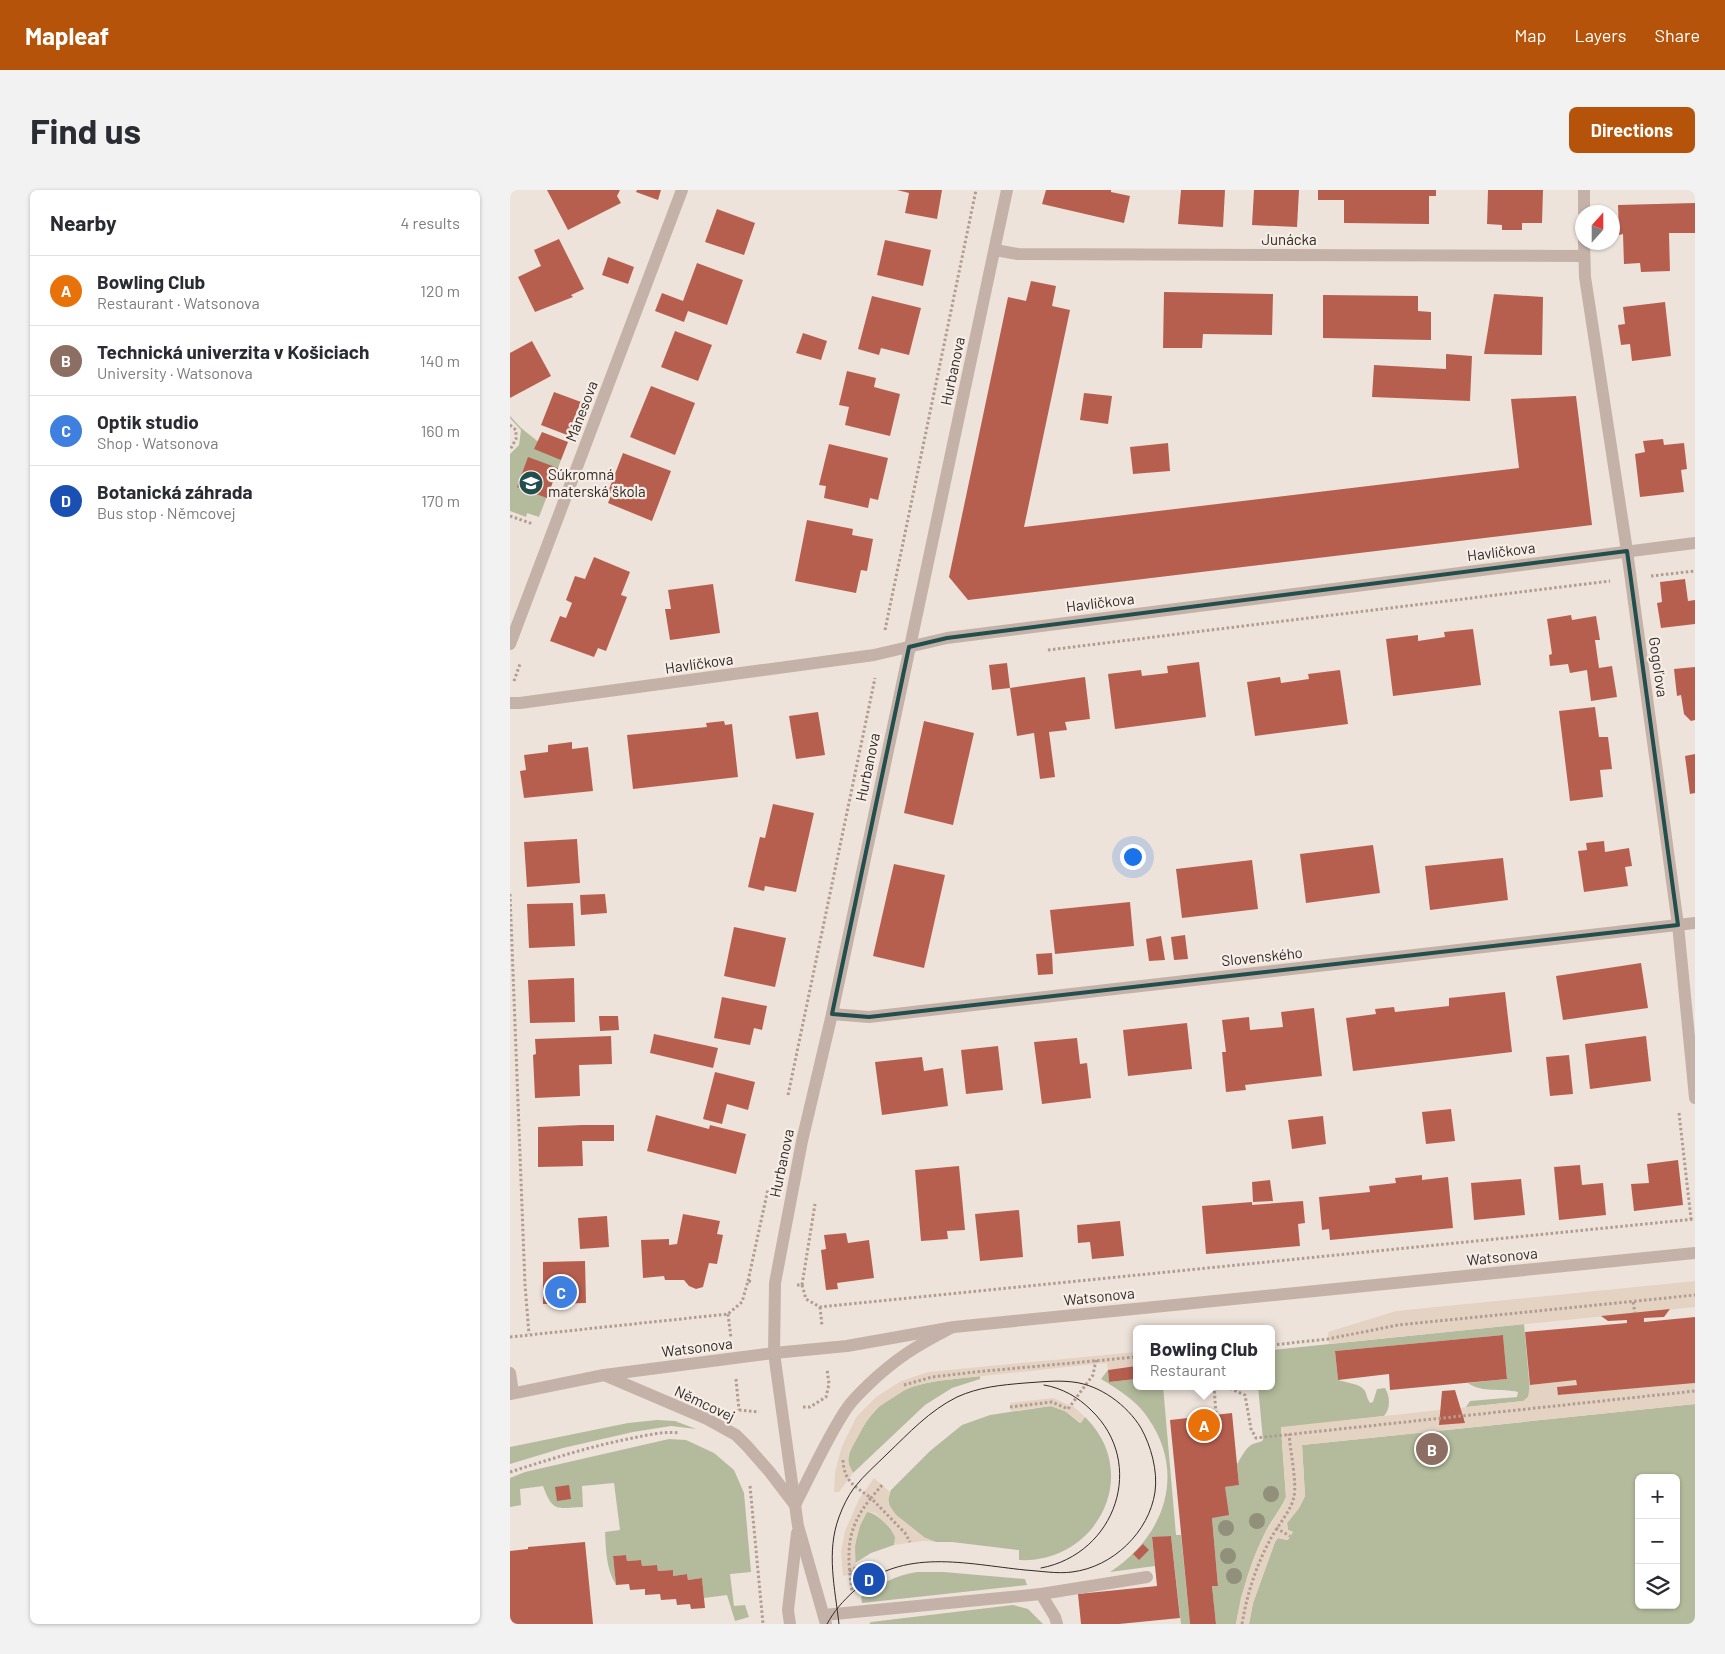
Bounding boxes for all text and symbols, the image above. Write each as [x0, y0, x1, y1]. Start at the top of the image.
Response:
text: Mapleaf [25, 21, 109, 50]
text: Map [1514, 24, 1546, 46]
text: Layers [1574, 24, 1627, 46]
text: Share [1655, 24, 1700, 46]
button: Directions [1569, 107, 1695, 153]
text: Find us [30, 109, 141, 151]
north arrow [1575, 205, 1620, 250]
text: Nearby [50, 210, 116, 235]
text: 4 results [400, 213, 460, 232]
street label: Junácka [1261, 230, 1317, 248]
text: Bowling Club [97, 270, 205, 293]
text: A [61, 281, 71, 300]
text: 120 m [420, 281, 460, 300]
text: Restaurant · Watsonova [97, 293, 260, 312]
street label: Hurbanova [936, 335, 968, 407]
text: Technická univerzita v Košiciach [97, 340, 369, 363]
text: B [61, 351, 71, 370]
text: 140 m [420, 351, 460, 370]
text: University · Watsonova [97, 363, 253, 382]
street label: Mánesova [561, 378, 601, 444]
text: Optik studio [97, 410, 199, 433]
text: C [61, 421, 71, 440]
text: 160 m [421, 421, 460, 440]
text: Shop · Watsonova [97, 433, 218, 452]
place label: Súkromná materská škola [548, 465, 646, 500]
school or university icon: Súkromná materská škola [518, 470, 544, 496]
text: Botanická záhrada [97, 480, 252, 503]
text: D [61, 491, 71, 510]
text: 170 m [421, 491, 460, 510]
text: Bus stop · Němcovej [97, 503, 236, 522]
street label: Havlíčkova [1466, 538, 1536, 564]
street label: Havlíčkova [1065, 589, 1135, 615]
street label: Gogoľova [1646, 636, 1672, 698]
street label: Havlíčkova [664, 649, 734, 677]
street label: Hurbanova [851, 731, 883, 803]
your location [1120, 844, 1146, 870]
street label: Slovenského [1220, 943, 1304, 969]
street label: Hurbanova [765, 1127, 797, 1199]
street label: Watsonova [1466, 1243, 1538, 1269]
pin: C [545, 1273, 577, 1311]
street label: Watsonova [1063, 1283, 1135, 1309]
popup [1133, 1325, 1275, 1390]
street label: Watsonova [660, 1334, 734, 1360]
text: Bowling Club [1150, 1337, 1258, 1360]
text: Restaurant [1150, 1360, 1227, 1379]
street label: Němcovej [672, 1381, 738, 1425]
pin: A [1188, 1406, 1220, 1444]
pin: B [1416, 1430, 1448, 1468]
map controls [1635, 1474, 1680, 1609]
button: + [1635, 1474, 1680, 1519]
button: − [1635, 1519, 1680, 1564]
pin: D [853, 1560, 885, 1598]
button: layers [1635, 1564, 1680, 1609]

